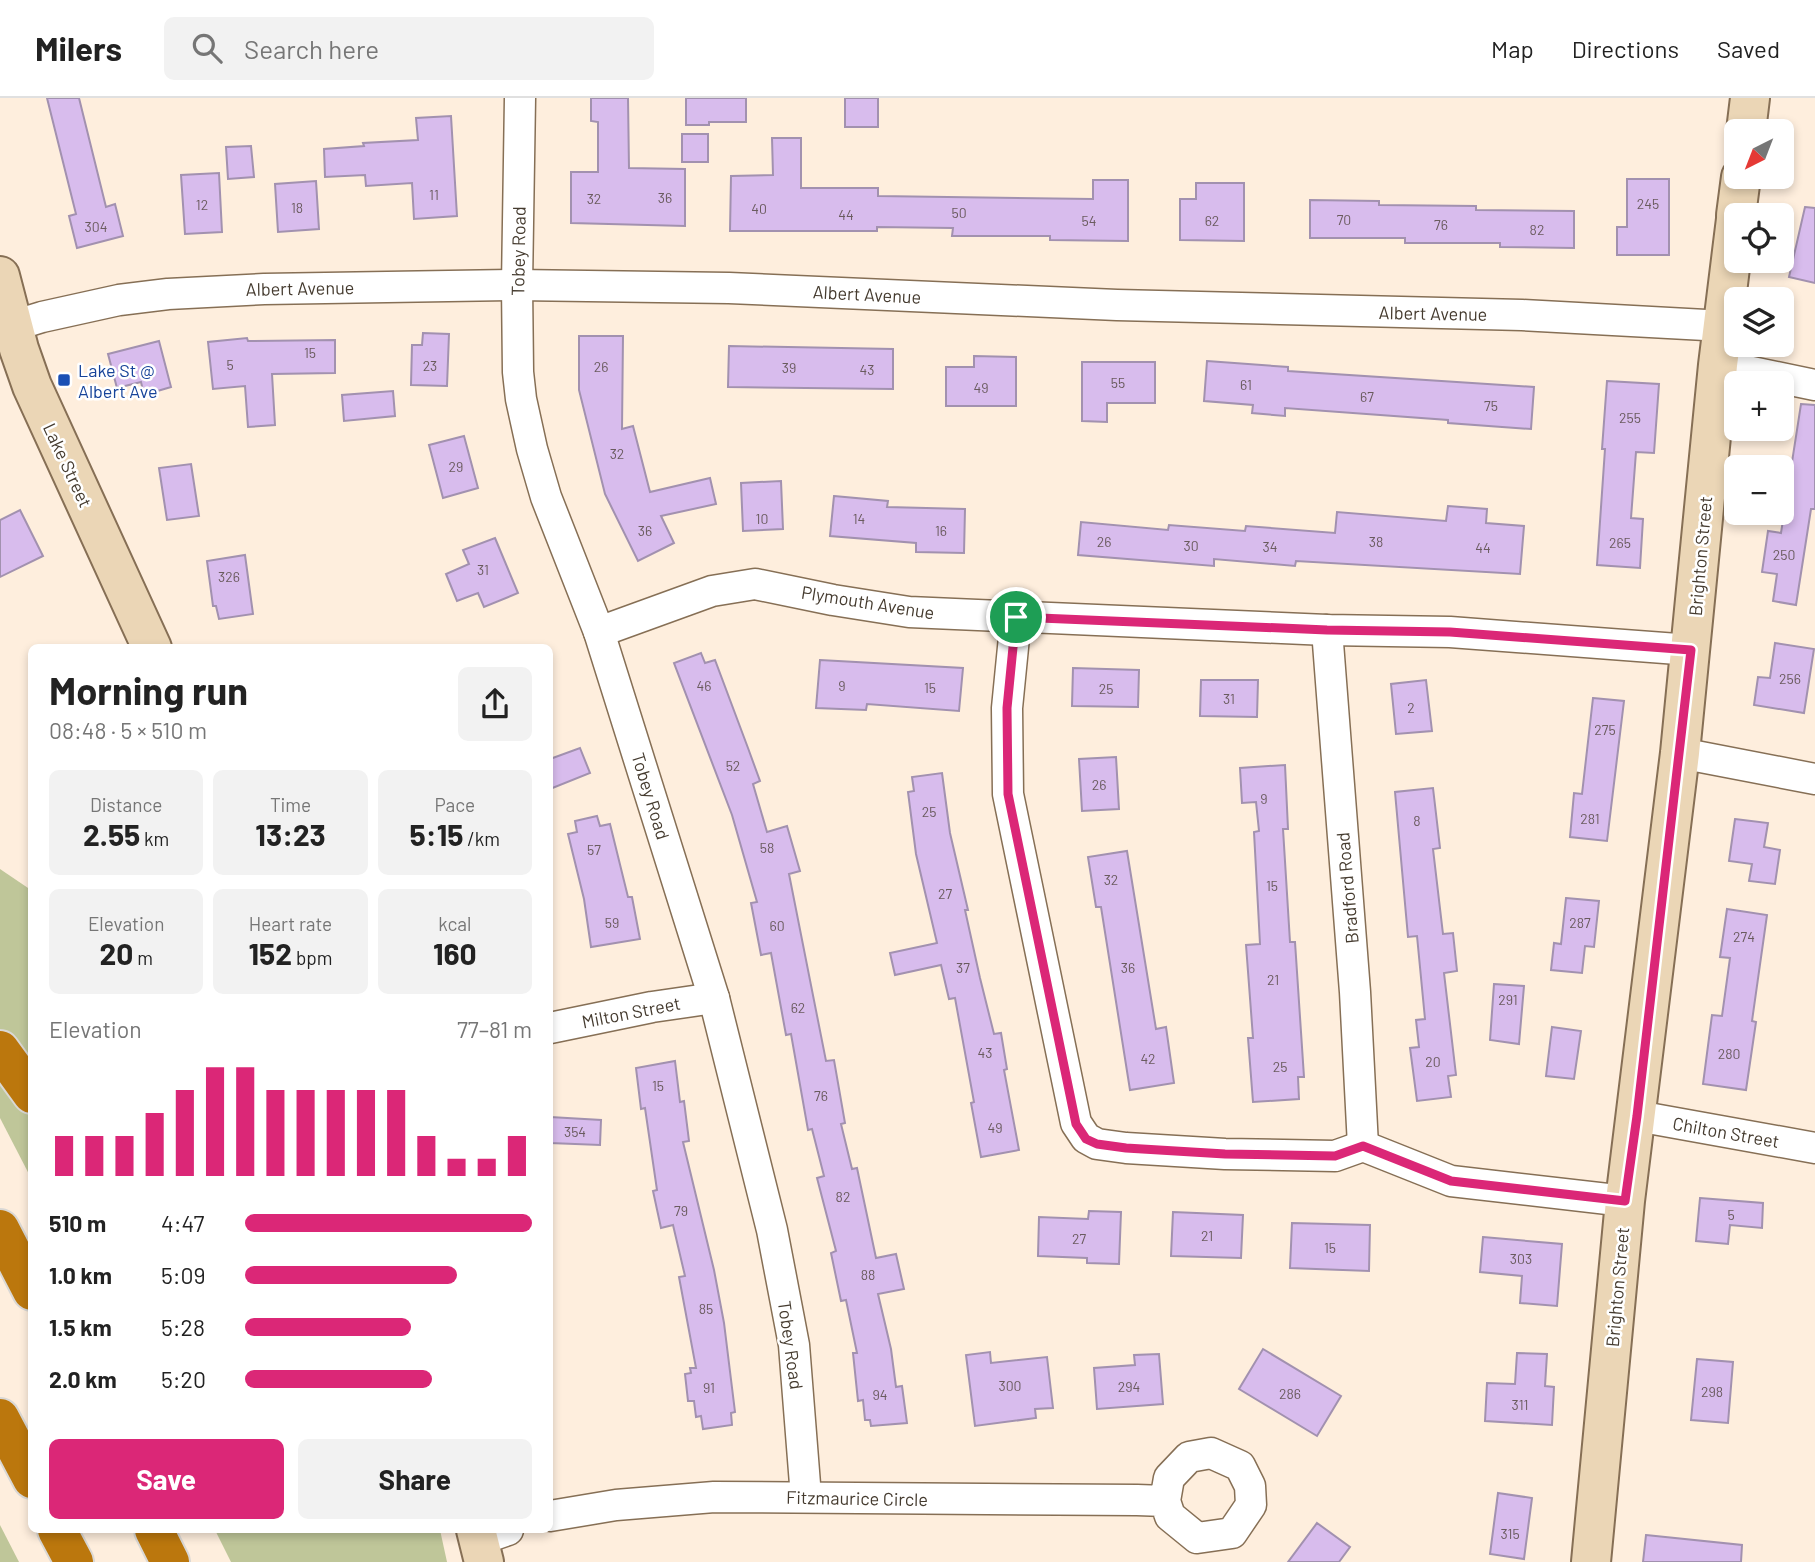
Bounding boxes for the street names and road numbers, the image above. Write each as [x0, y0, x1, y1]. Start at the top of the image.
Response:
street label: Tobey Road [506, 206, 530, 296]
street label: Albert Avenue [246, 276, 354, 300]
street label: Albert Avenue [812, 280, 922, 308]
street label: Albert Avenue [1379, 301, 1487, 325]
street label: Lake Street [39, 419, 97, 511]
street label: Brighton Street [1684, 495, 1716, 617]
street label: Plymouth Avenue [800, 581, 936, 623]
street label: Tobey Road [627, 750, 675, 842]
street label: Bradford Road [1331, 831, 1363, 945]
street label: Milton Street [580, 992, 682, 1032]
street label: Chilton Street [1671, 1112, 1781, 1152]
street label: Brighton Street [1601, 1226, 1633, 1348]
street label: Tobey Road [774, 1299, 808, 1391]
street label: Fitzmaurice Circle [786, 1486, 928, 1510]

